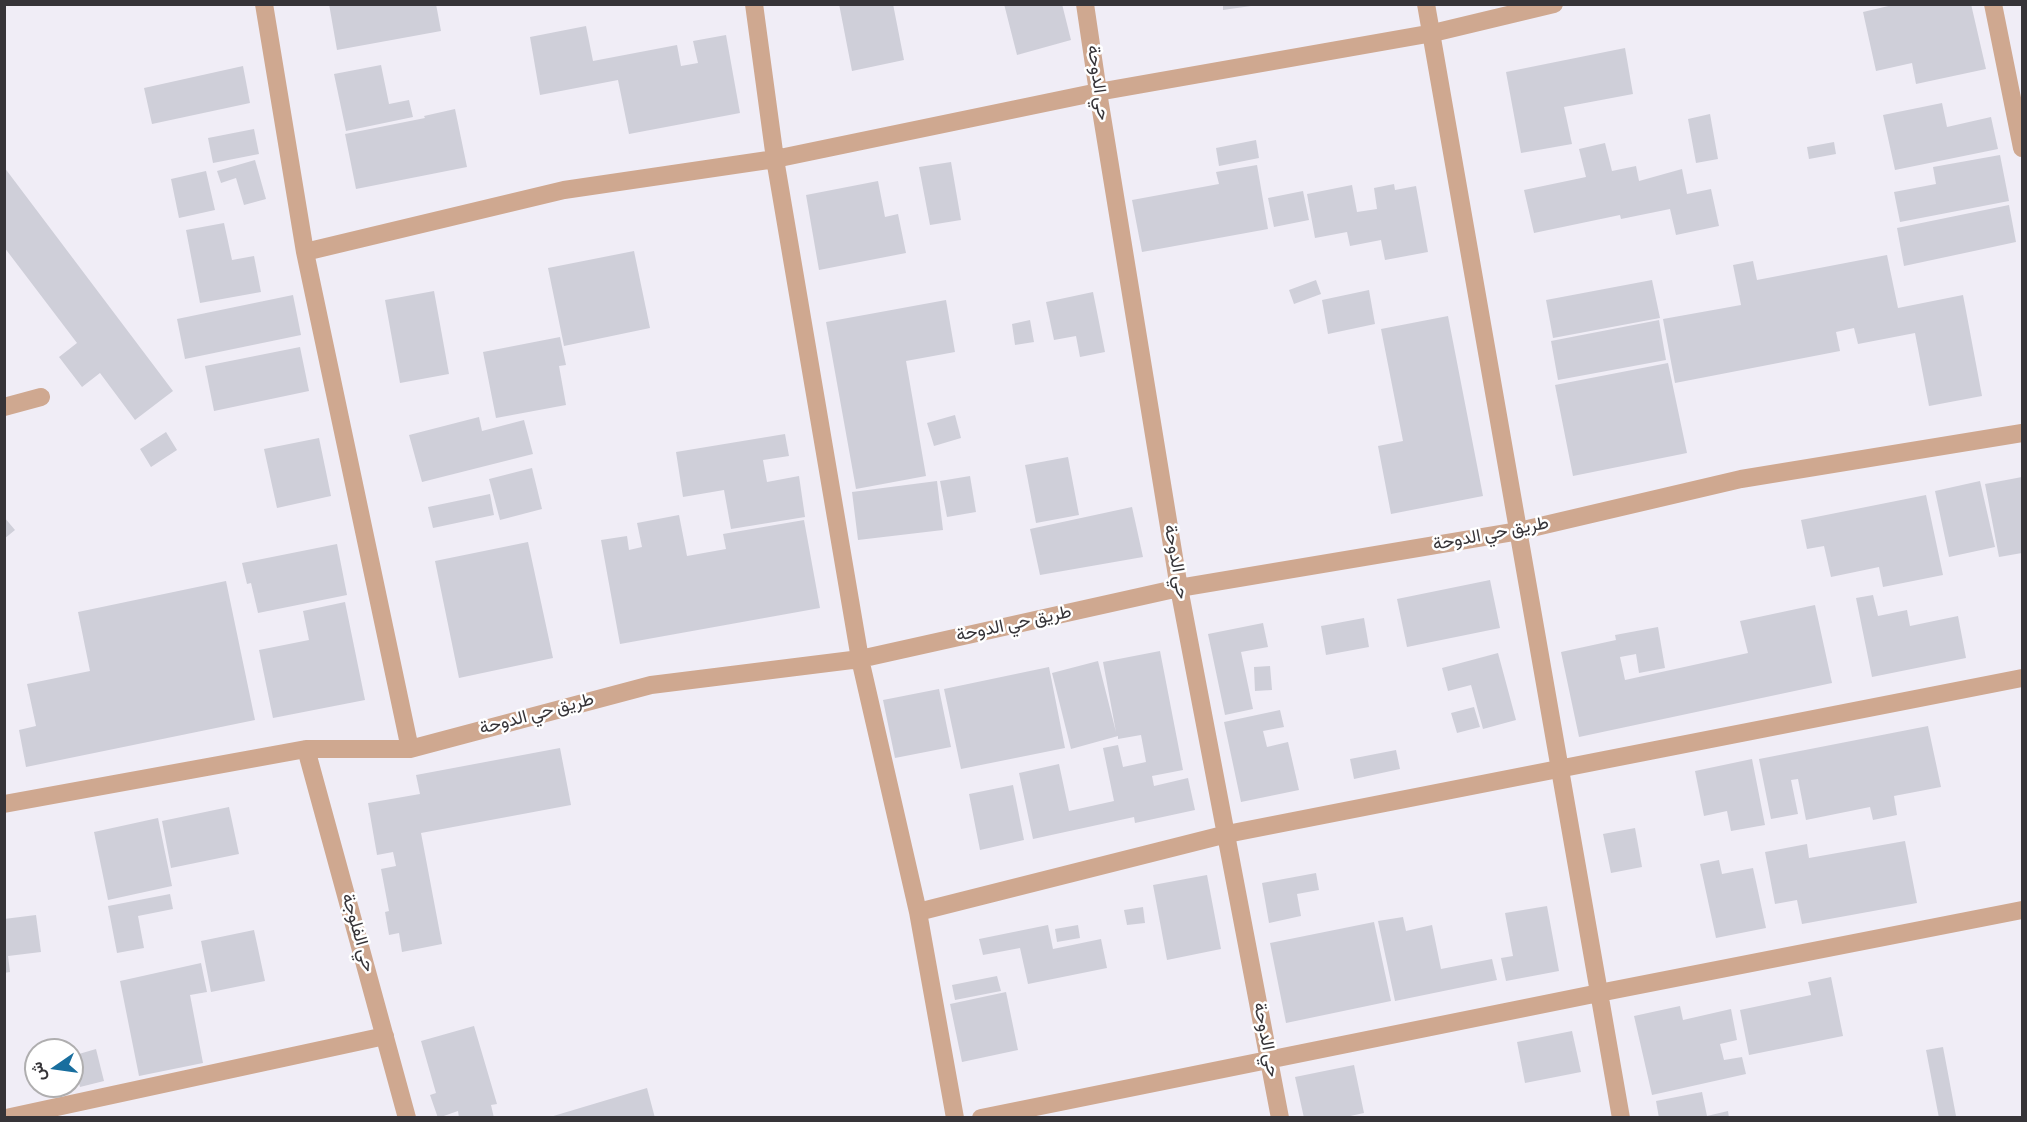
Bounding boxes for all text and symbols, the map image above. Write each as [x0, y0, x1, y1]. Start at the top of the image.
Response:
street label: حي الدوحة [1081, 44, 1113, 122]
street label: طريق حي الدوحة [1431, 513, 1551, 557]
street label: حي الدوحة [1158, 523, 1192, 601]
street label: طريق حي الدوحة [954, 602, 1074, 648]
street label: طريق حي الدوحة [477, 689, 597, 741]
street label: حي الفلوجة [335, 891, 379, 975]
street label: حي الدوحة [1247, 1001, 1283, 1079]
north arrow [24, 1038, 84, 1098]
text: ش [26, 1060, 51, 1083]

